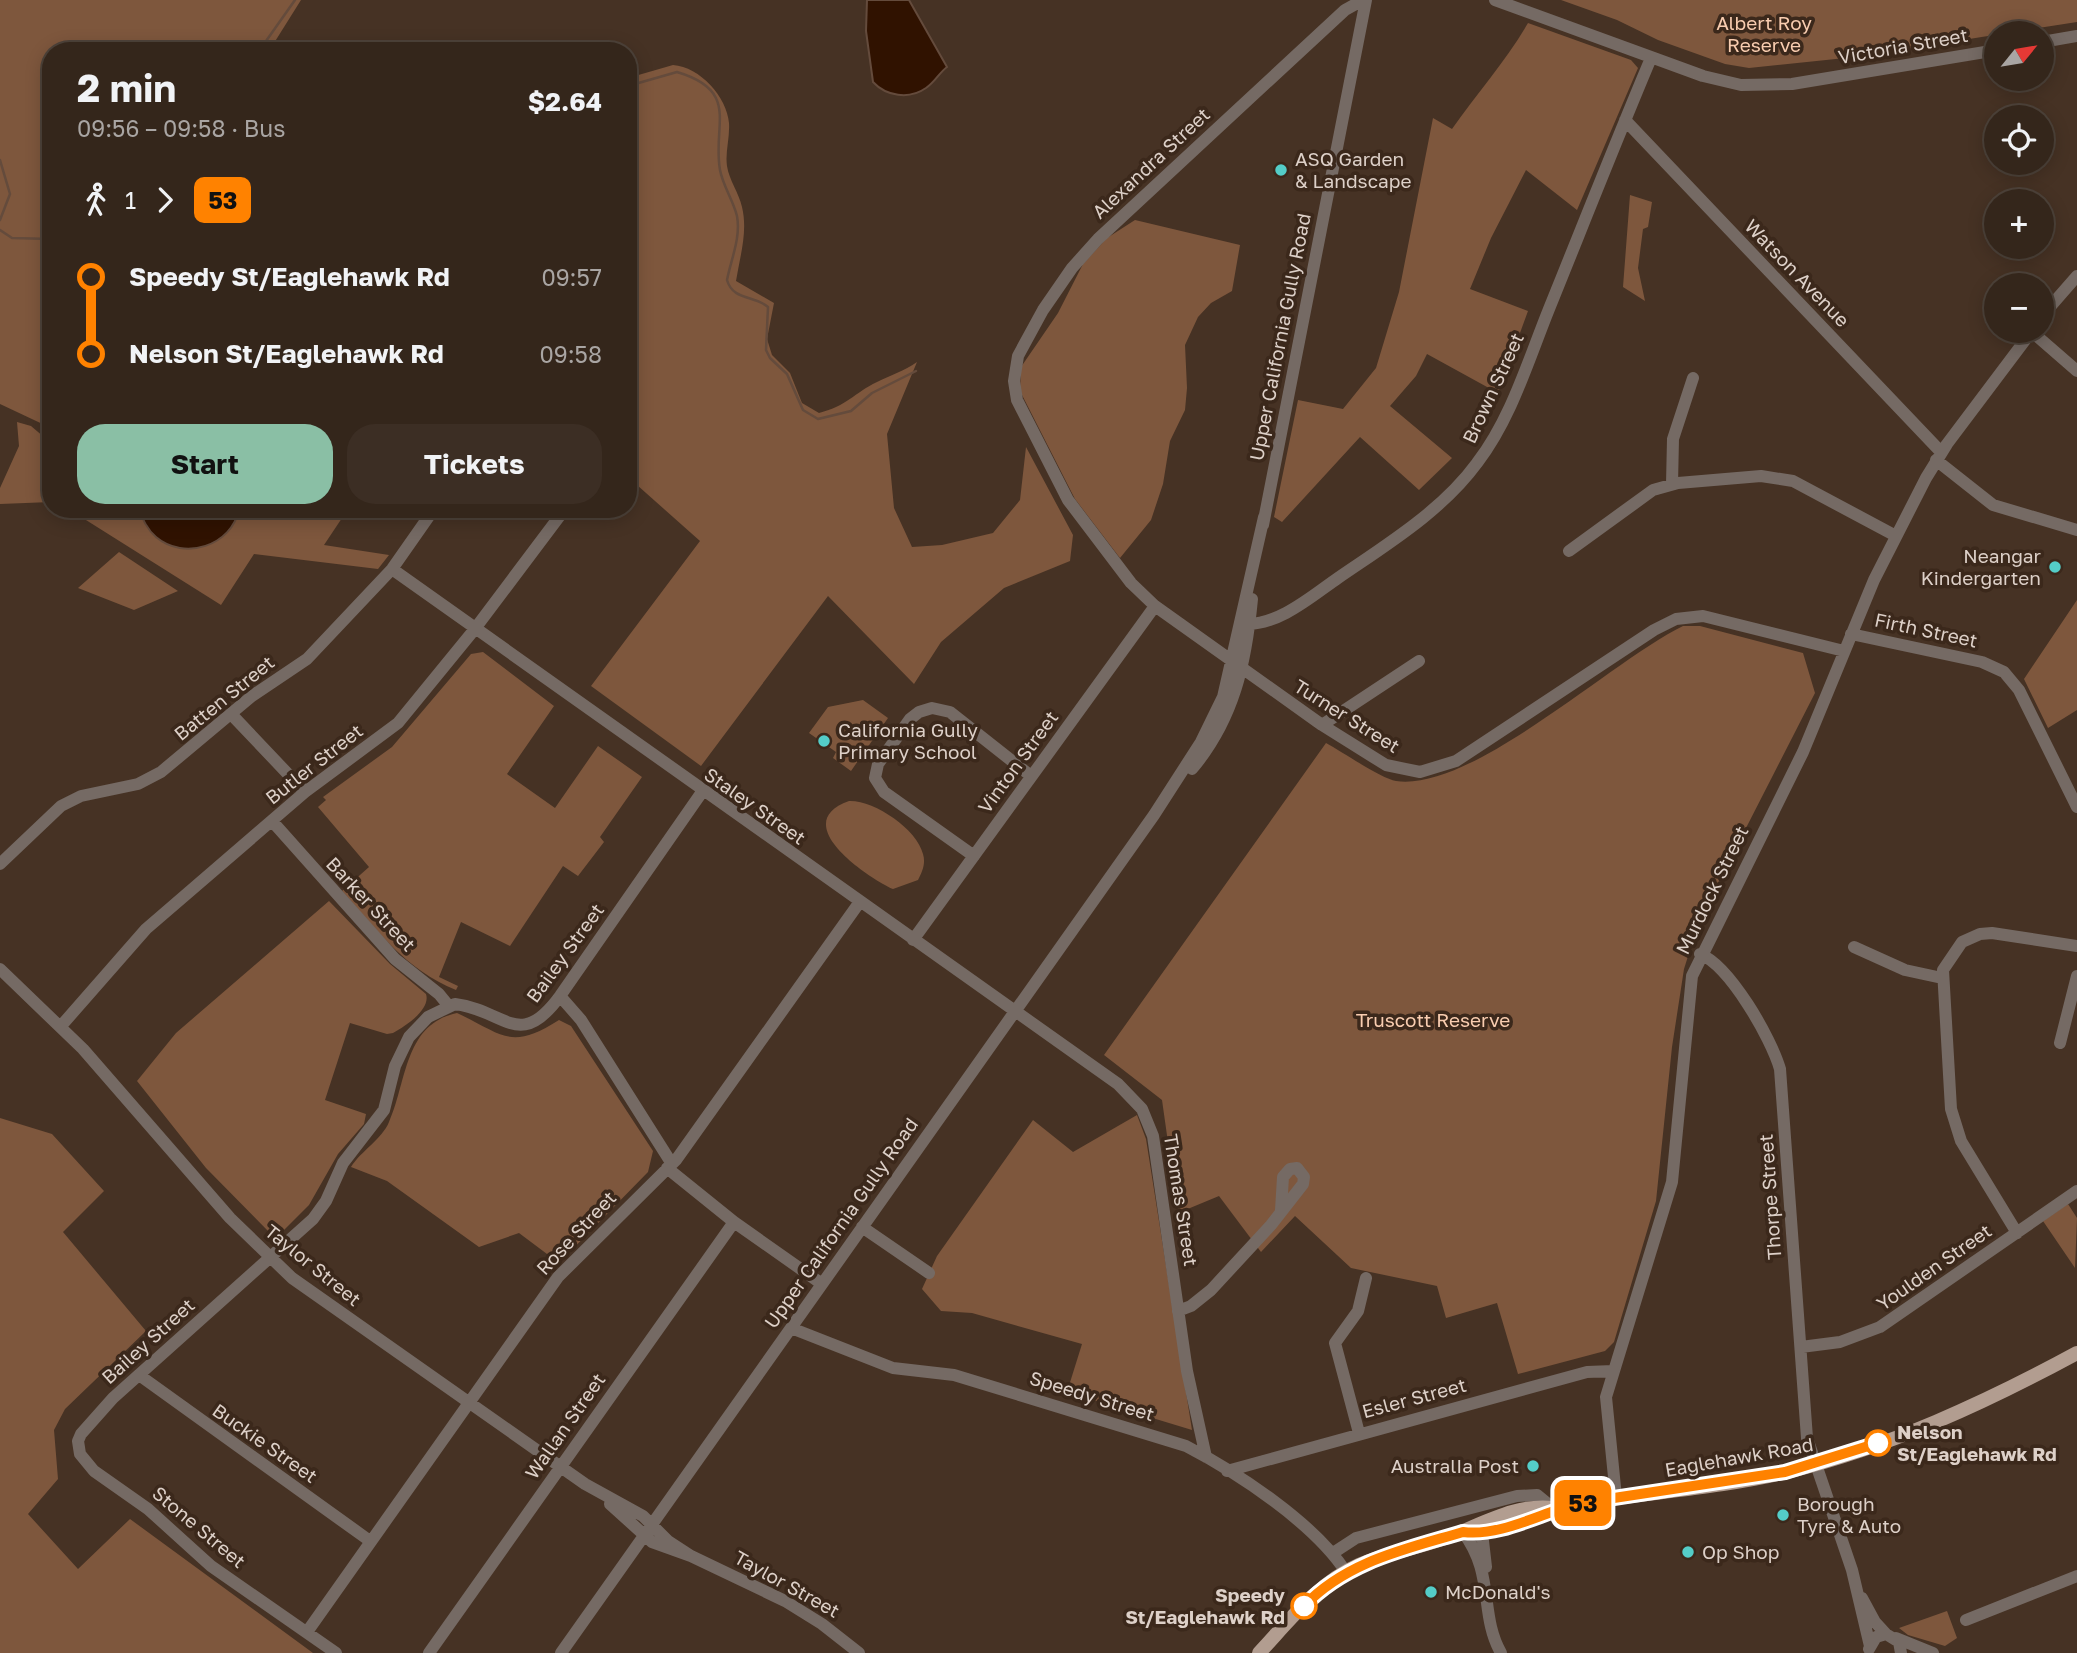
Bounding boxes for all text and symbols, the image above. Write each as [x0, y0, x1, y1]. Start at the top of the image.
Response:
park label: Albert Roy Reserve [1716, 11, 1812, 56]
north arrow [1984, 21, 2054, 91]
map controls [1984, 21, 2054, 343]
street label: Victoria Street [1836, 23, 1970, 68]
text: 2 min [77, 65, 176, 110]
text: $2.64 [528, 86, 602, 117]
street label: Alexandra Street [1087, 102, 1214, 223]
button: locate [1984, 105, 2054, 175]
text: 09:56 – 09:58 · Bus [77, 114, 285, 142]
place label: ASQ Garden & Landscape [1295, 147, 1411, 192]
marker: ASQ Garden & Landscape [1273, 162, 1289, 178]
icon: walk [77, 181, 115, 219]
icon: forward [146, 181, 184, 219]
text: 53 [208, 185, 237, 214]
text: 1 [125, 186, 136, 214]
button: + [1984, 189, 2054, 259]
street label: Upper California Gully Road [1244, 211, 1315, 463]
street label: Watson Avenue [1740, 214, 1854, 331]
text: Speedy St/Eaglehawk Rd [129, 261, 450, 292]
text: 09:57 [541, 263, 602, 291]
button: − [1984, 273, 2054, 343]
street label: Brown Street [1457, 329, 1528, 447]
text: Nelson St/Eaglehawk Rd [129, 338, 444, 369]
text: 09:58 [540, 340, 602, 368]
button: Start [77, 424, 333, 504]
button: Tickets [347, 424, 602, 504]
place label: Neangar Kindergarten [1921, 544, 2042, 589]
marker: Neangar Kindergarten [2047, 559, 2063, 575]
street label: Firth Street [1873, 607, 1980, 652]
street label: Batten Street [169, 650, 278, 745]
street label: Turner Street [1290, 674, 1404, 757]
street label: Vinton Street [973, 706, 1062, 817]
street label: Butler Street [260, 718, 367, 809]
place label: California Gully Primary School [838, 718, 978, 763]
marker: California Gully Primary School [816, 733, 832, 749]
street label: Staley Street [700, 762, 810, 849]
street label: Murdock Street [1670, 822, 1753, 958]
street label: Barker Street [322, 852, 421, 956]
street label: Bailey Street [521, 899, 608, 1007]
park label: Truscott Reserve [1356, 1008, 1510, 1031]
street label: Upper California Gully Road [759, 1113, 922, 1332]
street label: Thomas Street [1160, 1132, 1203, 1268]
street label: Thorpe Street [1754, 1133, 1785, 1261]
street label: Rose Street [531, 1186, 620, 1279]
street label: Taylor Street [261, 1219, 366, 1310]
street label: Youlden Street [1872, 1219, 1996, 1315]
street label: Bailey Street [97, 1293, 199, 1388]
street label: Speedy Street [1027, 1366, 1157, 1425]
street label: Wallan Street [520, 1368, 610, 1483]
street label: Esler Street [1359, 1373, 1469, 1422]
street label: Buckie Street [209, 1398, 322, 1487]
place label: Nelson St/Eaglehawk Rd [1897, 1420, 2057, 1465]
marker: Nelson St/Eaglehawk Rd [1865, 1430, 1891, 1456]
street label: Eaglehawk Road [1663, 1432, 1815, 1481]
place label: AustralIa Post [1391, 1454, 1519, 1477]
marker: AustralIa Post [1525, 1458, 1541, 1474]
line badge: 53 [1552, 1480, 1614, 1526]
street label: Stone Street [148, 1481, 251, 1572]
text: 53 [1568, 1488, 1598, 1517]
place label: Borough Tyre & Auto [1797, 1492, 1901, 1537]
marker: Borough Tyre & Auto [1775, 1507, 1791, 1523]
place label: Op Shop [1702, 1540, 1779, 1563]
marker: Op Shop [1680, 1544, 1696, 1560]
street label: Taylor Street [731, 1545, 844, 1622]
place label: McDonald's [1445, 1580, 1551, 1603]
place label: Speedy St/Eaglehawk Rd [1125, 1583, 1286, 1628]
marker: McDonald's [1423, 1584, 1439, 1600]
marker: Speedy St/Eaglehawk Rd [1291, 1593, 1317, 1619]

